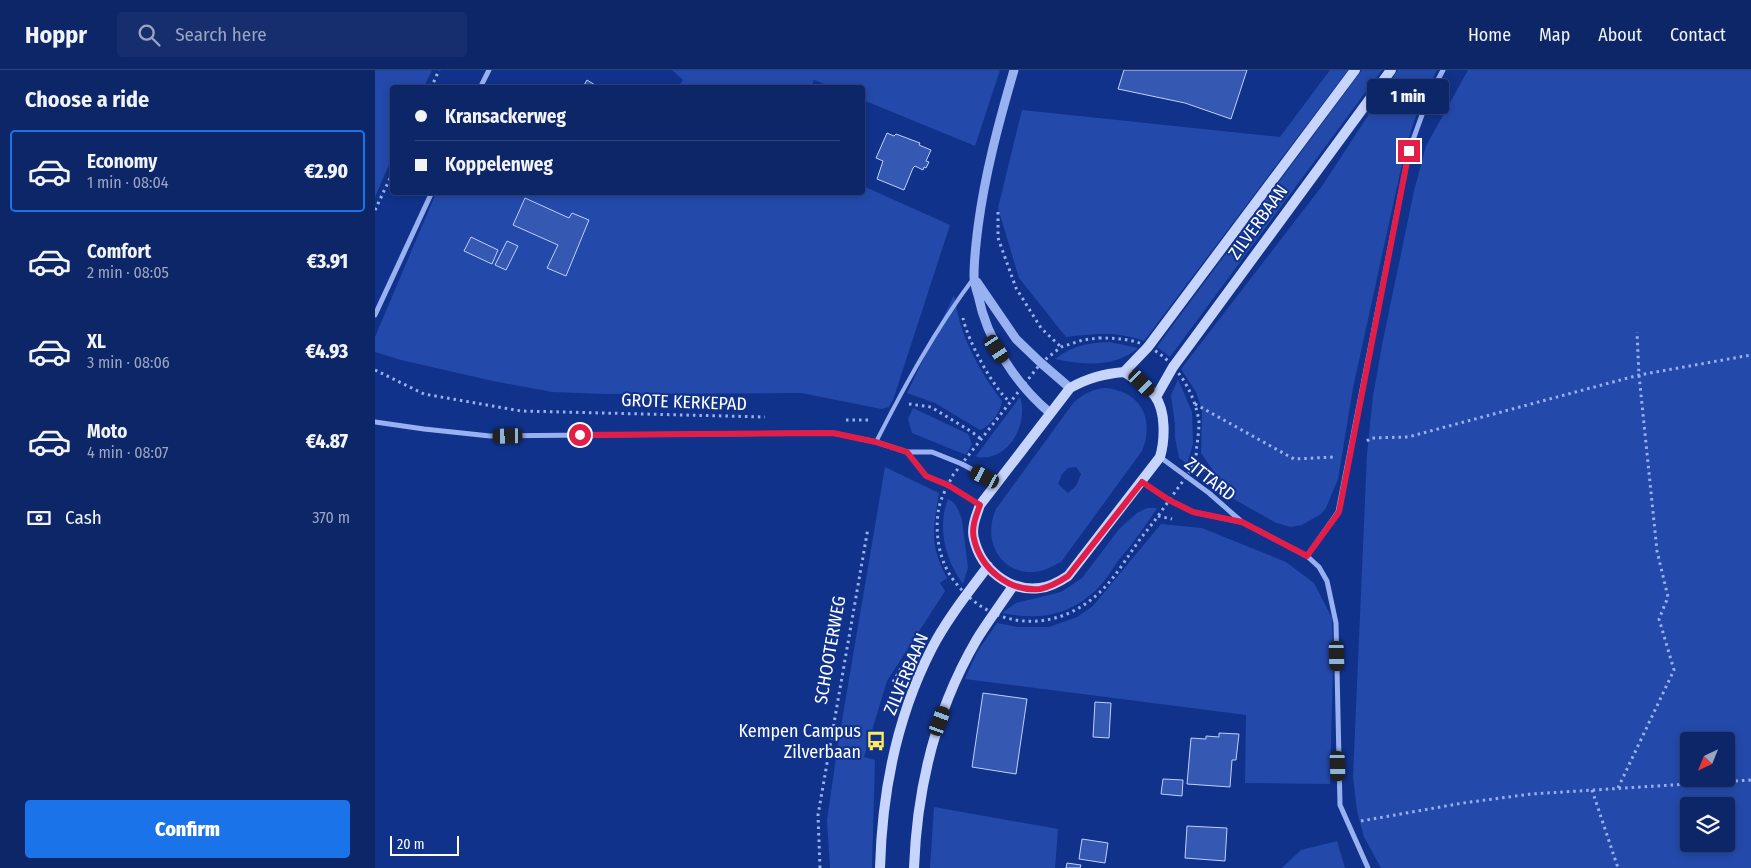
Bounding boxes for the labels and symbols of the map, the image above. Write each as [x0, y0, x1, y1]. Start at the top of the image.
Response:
callout: 1 min [1368, 78, 1450, 114]
route end [1398, 140, 1420, 162]
street label: ZILVERBAAN [1224, 180, 1292, 264]
car [982, 332, 1011, 366]
car [1126, 367, 1157, 399]
street label: GROTE KERKEPAD [621, 389, 747, 415]
route start [569, 424, 591, 446]
car [492, 428, 523, 444]
street label: ZITTARD [1180, 452, 1240, 506]
car [968, 464, 1001, 490]
street label: SCHOOTERWEG [810, 594, 850, 706]
street label: ZILVERBAAN [879, 630, 933, 718]
car [1328, 641, 1345, 671]
car [927, 704, 952, 738]
place label: Kempen Campus Zilverbaan [739, 720, 861, 763]
bus stop icon: Kempen Campus Zilverbaan [865, 730, 887, 752]
north arrow [1680, 732, 1735, 788]
car [1329, 751, 1346, 781]
scale bar [390, 833, 459, 856]

